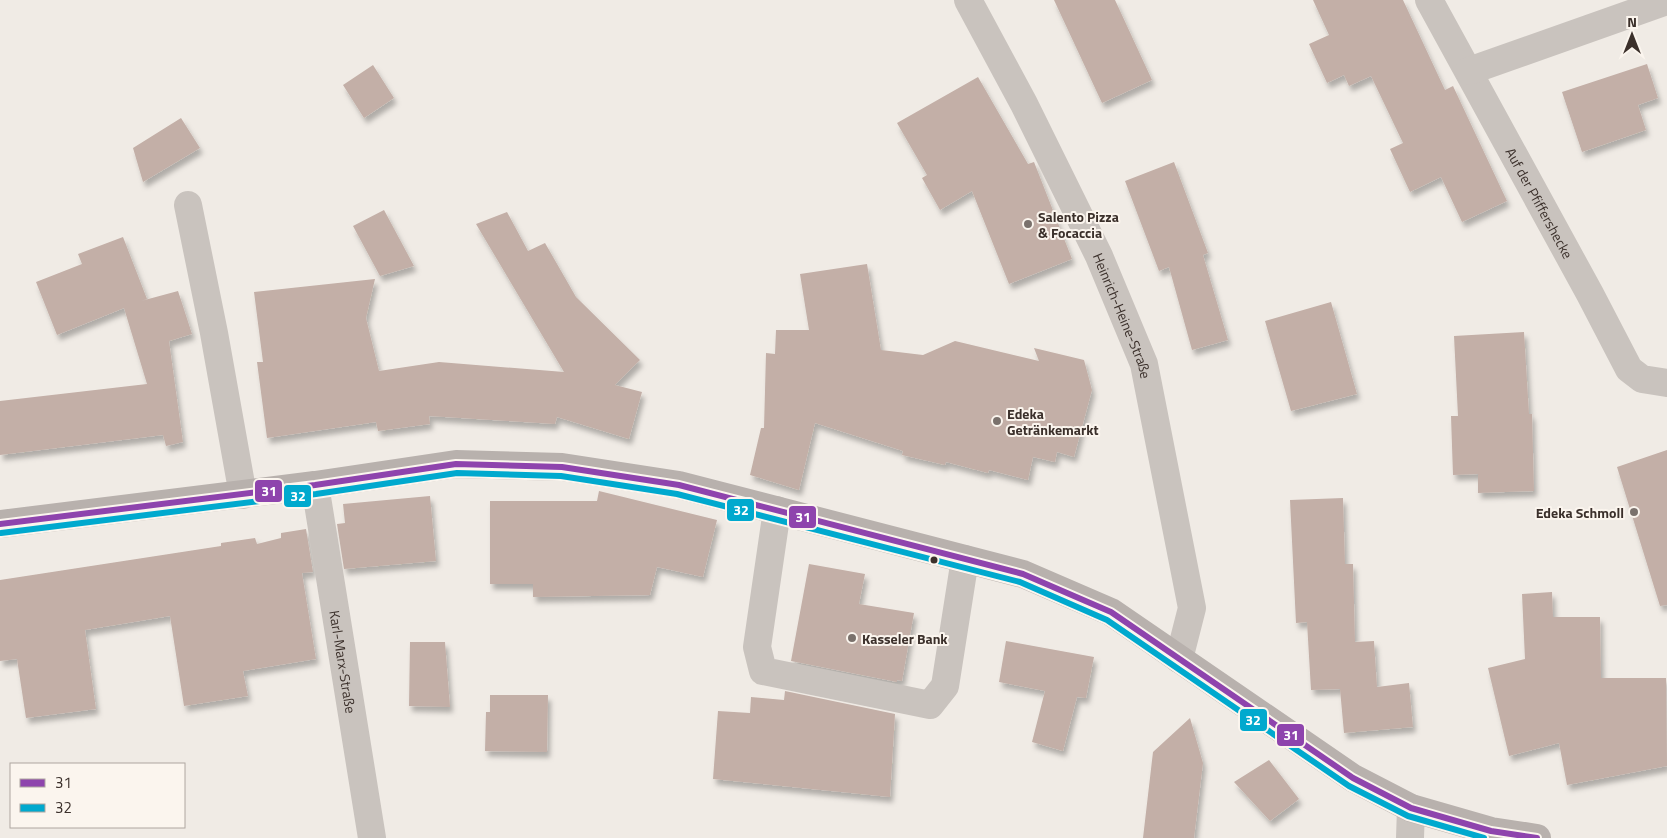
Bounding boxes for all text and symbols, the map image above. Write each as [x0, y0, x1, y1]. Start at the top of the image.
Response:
north arrow [1607, 10, 1657, 60]
text: N [1627, 11, 1637, 32]
street label: Auf der Pfiffershecke [1501, 143, 1579, 262]
place label: Salento Pizza & Focaccia [1038, 206, 1119, 243]
marker: Salento Pizza & Focaccia [1022, 218, 1034, 230]
street label: Heinrich-Heine-Straße [1088, 249, 1157, 380]
place label: Edeka Getränkemarkt [1007, 403, 1099, 440]
marker: Edeka Getränkemarkt [991, 415, 1003, 427]
line badge: 31 [254, 479, 283, 503]
text: 31 [261, 480, 277, 501]
line badge: 32 [283, 484, 312, 508]
text: 32 [290, 485, 306, 506]
line badge: 32 [726, 498, 755, 522]
text: 32 [733, 499, 749, 520]
place label: Edeka Schmoll [1536, 502, 1624, 523]
line badge: 31 [788, 505, 817, 529]
text: 31 [795, 506, 811, 527]
marker: Edeka Schmoll [1628, 506, 1640, 518]
unlabelled marker [929, 555, 939, 565]
street label: Karl-Marx-Straße [325, 609, 362, 715]
place label: Kasseler Bank [862, 628, 948, 649]
marker: Kasseler Bank [846, 632, 858, 644]
line badge: 32 [1239, 708, 1268, 732]
text: 32 [1245, 709, 1261, 730]
line badge: 31 [1276, 723, 1305, 747]
text: 31 [1283, 724, 1299, 745]
legend [10, 763, 185, 828]
text: 31 [55, 771, 72, 794]
text: 32 [55, 796, 72, 819]

